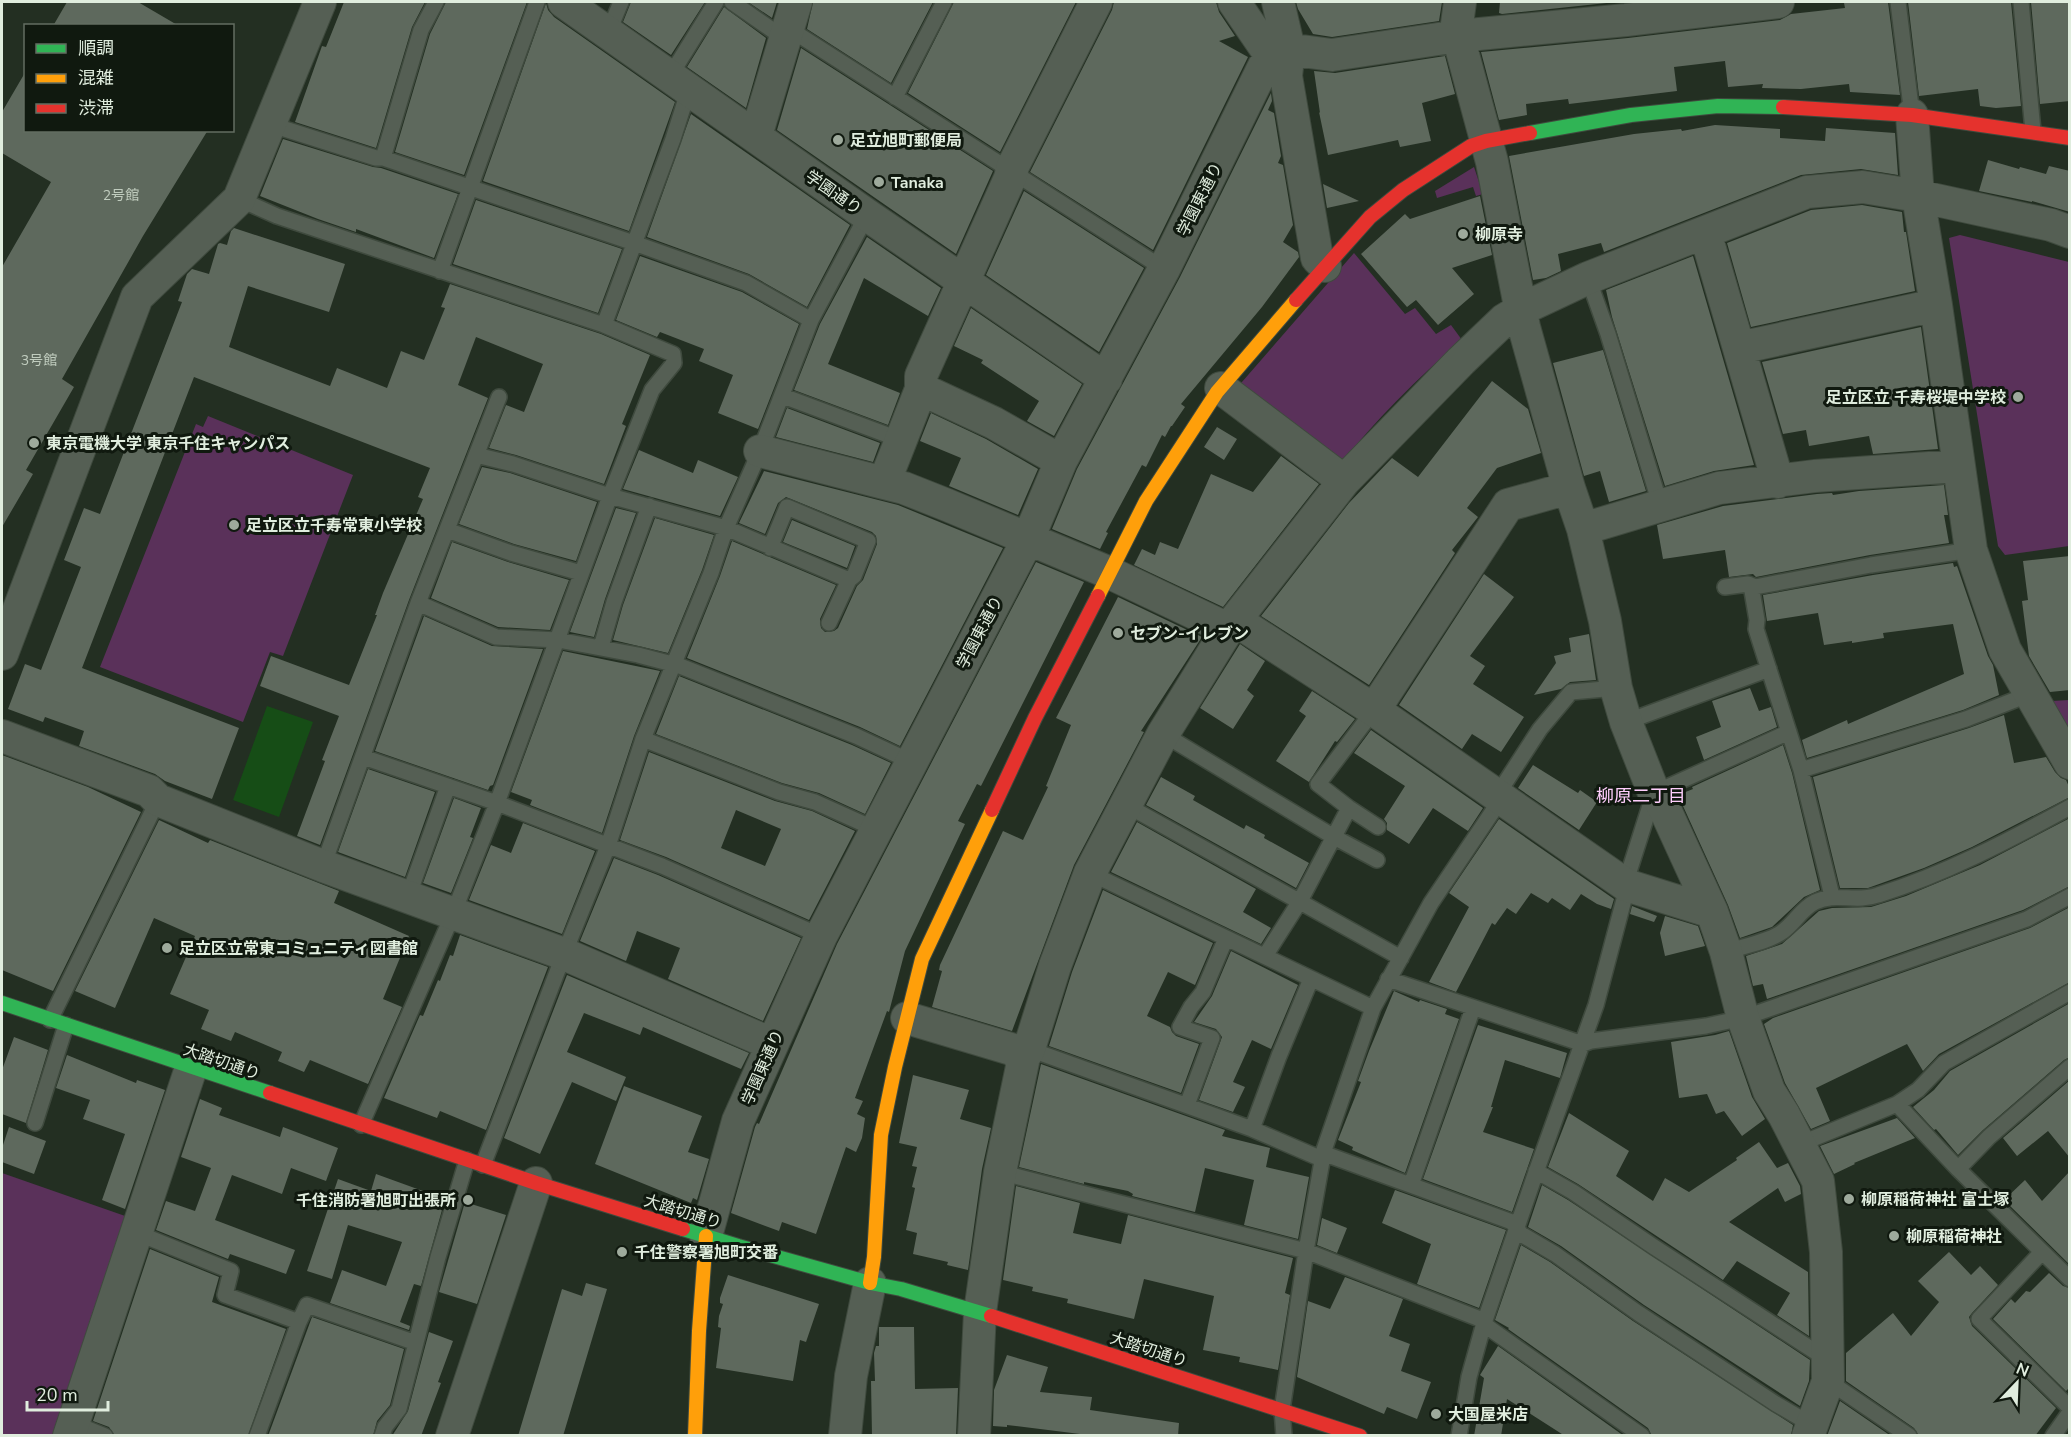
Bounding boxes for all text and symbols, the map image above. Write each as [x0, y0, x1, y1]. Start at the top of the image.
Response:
legend [24, 24, 234, 132]
text: 順調 [78, 36, 114, 60]
text: 混雑 [78, 66, 114, 90]
text: 渋滞 [78, 96, 114, 120]
place label: 足立旭町郵便局 [850, 130, 962, 152]
marker: 足立旭町郵便局 [831, 133, 845, 147]
street label: 学園東通り [1172, 159, 1228, 240]
street label: 学園通り [801, 165, 866, 220]
place label: Tanaka [891, 172, 944, 194]
marker: Tanaka [872, 175, 886, 189]
house number: 2号館 [103, 186, 139, 205]
place label: 柳原寺 [1475, 224, 1523, 246]
marker: 柳原寺 [1456, 227, 1470, 241]
house number: 3号館 [21, 351, 57, 370]
place label: 足立区立 千寿桜堤中学校 [1826, 387, 2006, 409]
marker: 足立区立 千寿桜堤中学校 [2011, 390, 2025, 404]
place label: 東京電機大学 東京千住キャンパス [46, 433, 290, 455]
marker: 東京電機大学 東京千住キャンパス [27, 436, 41, 450]
place label: 足立区立千寿常東小学校 [246, 515, 422, 537]
marker: 足立区立千寿常東小学校 [227, 518, 241, 532]
street label: 学園東通り [951, 592, 1008, 673]
place label: セブン-イレブン [1130, 623, 1249, 645]
marker: セブン-イレブン [1111, 626, 1125, 640]
district label: 柳原二丁目 [1596, 784, 1686, 808]
place label: 足立区立常東コミュニティ図書館 [179, 938, 418, 960]
marker: 足立区立常東コミュニティ図書館 [160, 941, 174, 955]
street label: 学園東通り [737, 1026, 789, 1108]
street label: 大踏切通り [180, 1039, 263, 1085]
place label: 柳原稲荷神社 富士塚 [1861, 1189, 2009, 1211]
place label: 千住消防署旭町出張所 [296, 1190, 456, 1212]
street label: 大踏切通り [641, 1190, 724, 1234]
marker: 柳原稲荷神社 富士塚 [1842, 1192, 1856, 1206]
marker: 千住消防署旭町出張所 [461, 1193, 475, 1207]
place label: 柳原稲荷神社 [1906, 1226, 2002, 1248]
marker: 柳原稲荷神社 [1887, 1229, 1901, 1243]
place label: 千住警察署旭町交番 [634, 1242, 778, 1264]
marker: 千住警察署旭町交番 [615, 1245, 629, 1259]
street label: 大踏切通り [1107, 1327, 1190, 1373]
north arrow [1987, 1353, 2047, 1413]
text: N [2013, 1358, 2032, 1383]
scale bar [27, 1374, 108, 1412]
text: 20 m [36, 1383, 78, 1407]
place label: 大国屋米店 [1448, 1404, 1528, 1426]
marker: 大国屋米店 [1429, 1407, 1443, 1421]

